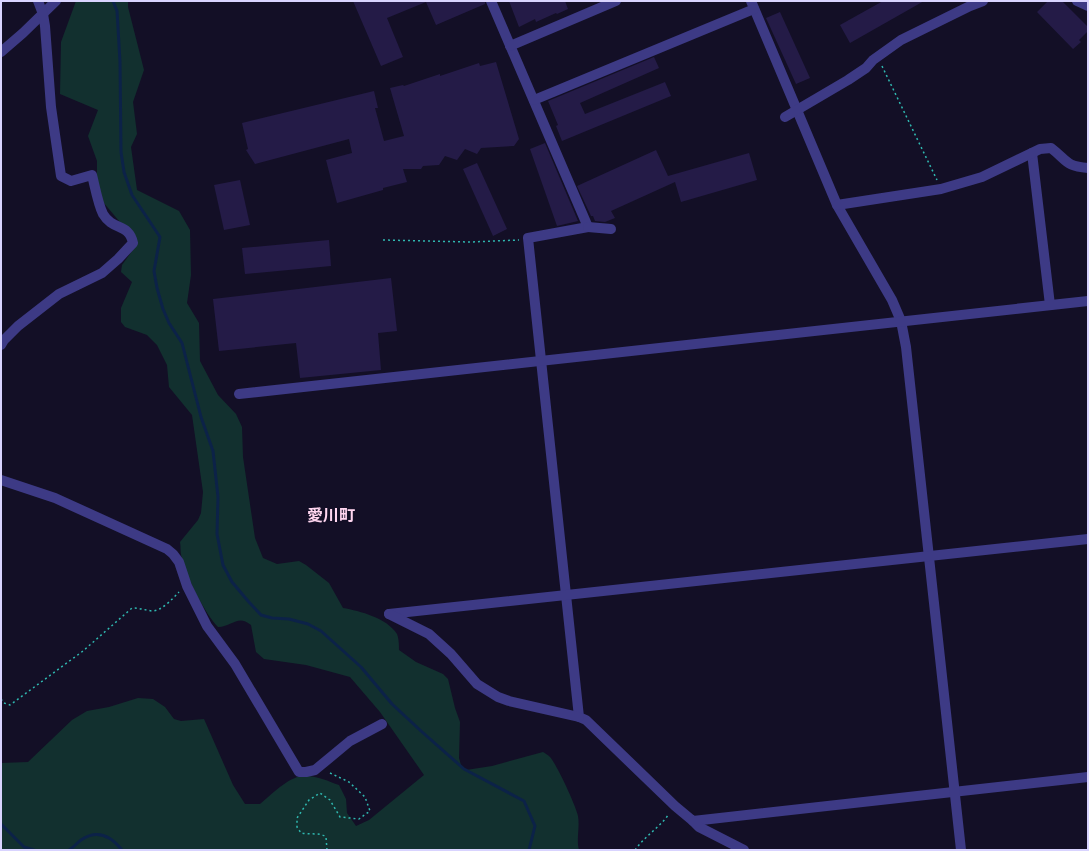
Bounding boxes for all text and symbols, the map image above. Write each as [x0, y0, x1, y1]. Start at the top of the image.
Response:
district label: 愛川町 [307, 505, 355, 525]

